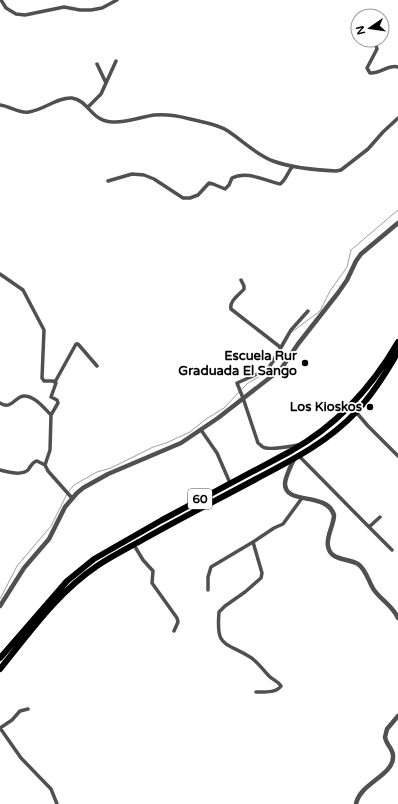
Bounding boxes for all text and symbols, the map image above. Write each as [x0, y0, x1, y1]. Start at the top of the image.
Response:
north arrow [350, 8, 390, 48]
text: N [353, 24, 368, 36]
place label: Escuela Rur Graduada El Sango [178, 348, 298, 379]
marker: Escuela Rur Graduada El Sango [300, 358, 310, 368]
place label: Los Kioskos [290, 399, 362, 415]
marker: Los Kioskos [365, 402, 375, 412]
road number: 60 [188, 489, 212, 509]

